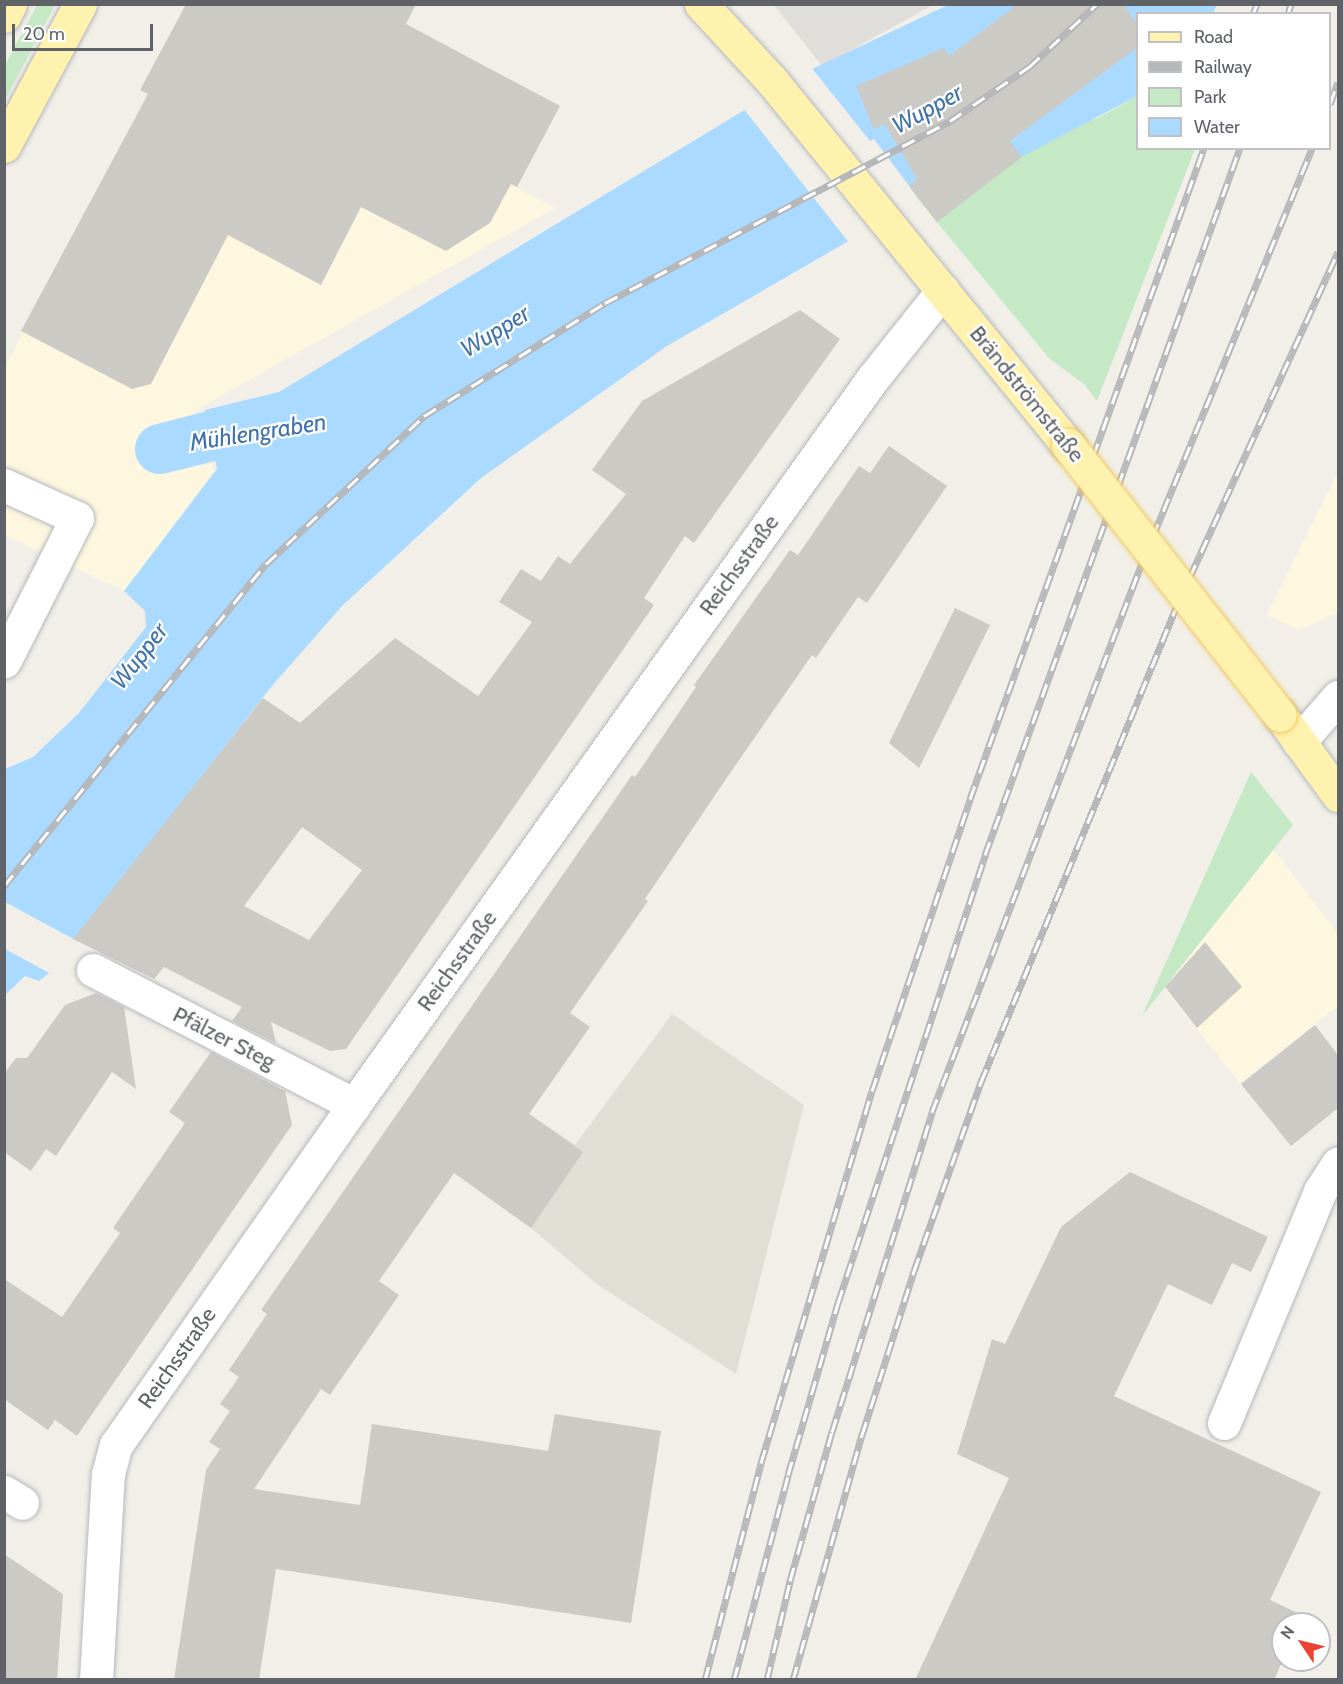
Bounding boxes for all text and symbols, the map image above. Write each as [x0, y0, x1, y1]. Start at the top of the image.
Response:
scale bar [15, 12, 156, 50]
legend [1136, 12, 1331, 150]
text: 20 m [23, 23, 65, 45]
text: Road [1194, 26, 1233, 48]
text: Railway [1194, 56, 1252, 78]
water label: Wupper [887, 78, 967, 140]
text: Park [1194, 86, 1226, 108]
text: Water [1194, 116, 1240, 138]
water label: Wupper [455, 299, 535, 363]
street label: Brändströmstraße [964, 321, 1090, 467]
water label: Mühlengraben [188, 407, 328, 457]
street label: Reichsstraße [694, 510, 784, 620]
water label: Wupper [104, 617, 174, 695]
street label: Reichsstraße [412, 906, 502, 1016]
street label: Pfälzer Steg [169, 1001, 279, 1075]
street label: Reichsstraße [132, 1302, 222, 1414]
north arrow [1271, 1612, 1331, 1672]
text: N [1276, 1622, 1299, 1643]

